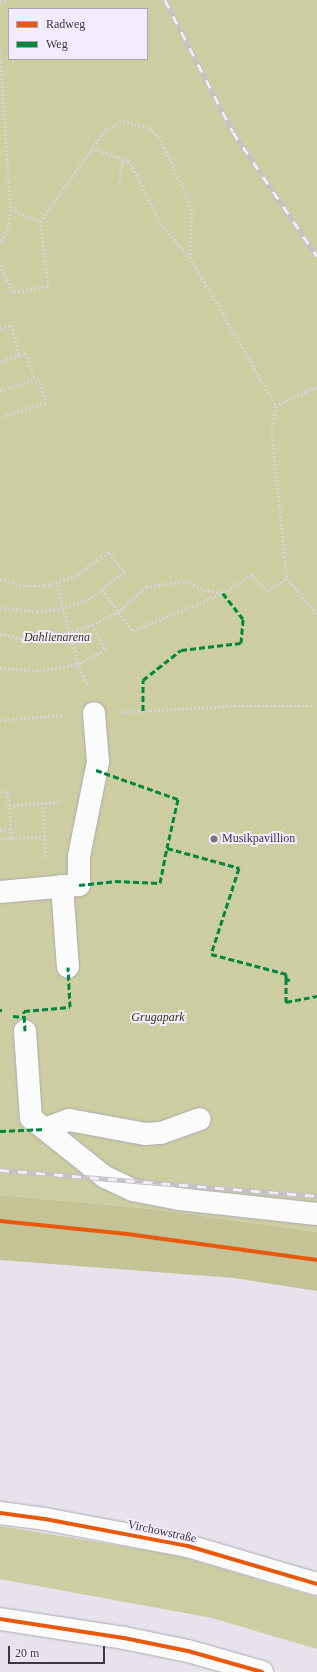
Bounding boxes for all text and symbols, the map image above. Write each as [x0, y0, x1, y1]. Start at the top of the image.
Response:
legend [8, 8, 148, 60]
text: Radweg [46, 17, 85, 31]
text: Weg [46, 37, 68, 51]
park label: Dahlienarena [24, 631, 90, 645]
place label: Musikpavillion [222, 832, 295, 846]
marker: Musikpavillion [209, 834, 219, 844]
park label: Grugapark [131, 1011, 185, 1025]
street label: Virchowstraße [126, 1518, 198, 1546]
scale bar [10, 1638, 107, 1664]
text: 20 m [15, 1646, 39, 1660]

